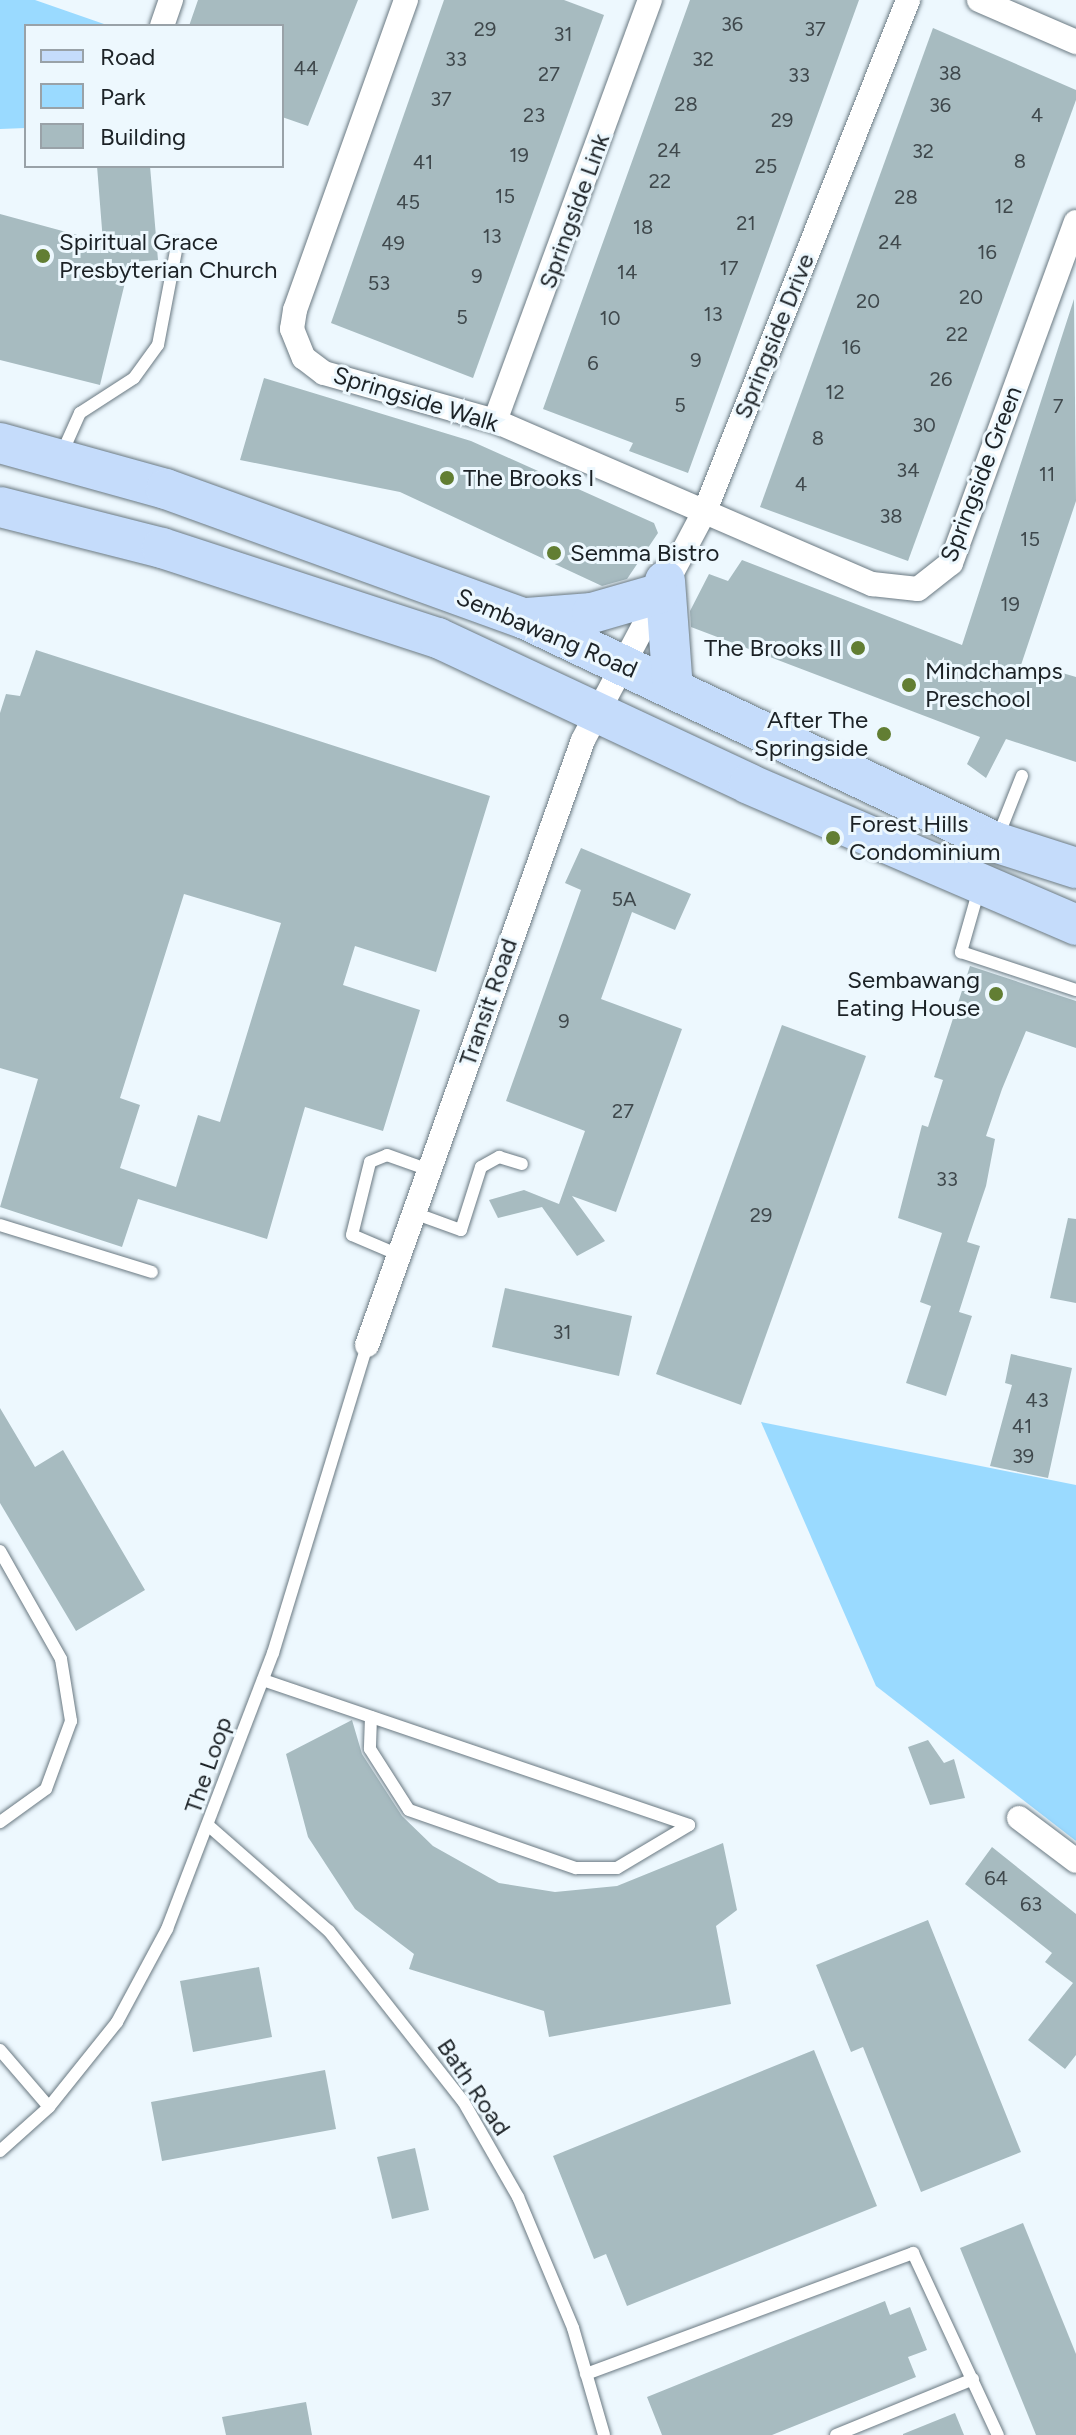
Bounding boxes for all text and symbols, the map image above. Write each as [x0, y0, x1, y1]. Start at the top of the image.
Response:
house number: 36 [721, 12, 743, 36]
house number: 29 [474, 17, 496, 41]
house number: 37 [804, 17, 826, 41]
house number: 31 [553, 22, 573, 46]
legend [24, 24, 284, 168]
text: Road [100, 42, 155, 71]
house number: 33 [445, 47, 467, 71]
house number: 32 [692, 47, 714, 71]
house number: 44 [294, 56, 318, 80]
house number: 38 [938, 61, 962, 85]
house number: 27 [538, 62, 560, 86]
house number: 33 [788, 63, 810, 87]
text: Park [100, 82, 146, 111]
house number: 37 [430, 87, 452, 111]
house number: 28 [674, 92, 698, 116]
house number: 36 [929, 93, 951, 117]
house number: 23 [523, 103, 545, 127]
house number: 4 [1031, 103, 1043, 127]
house number: 29 [771, 108, 793, 132]
text: Building [100, 122, 186, 151]
street label: Springside Link [533, 129, 615, 293]
house number: 24 [657, 138, 681, 162]
house number: 32 [912, 139, 934, 163]
house number: 19 [509, 143, 529, 167]
house number: 8 [1014, 149, 1026, 173]
house number: 41 [413, 150, 433, 174]
house number: 25 [755, 154, 777, 178]
house number: 22 [649, 169, 671, 193]
house number: 15 [495, 184, 515, 208]
house number: 28 [894, 185, 918, 209]
house number: 45 [396, 190, 420, 214]
house number: 12 [994, 194, 1014, 218]
house number: 21 [736, 211, 756, 235]
house number: 18 [633, 215, 653, 239]
house number: 13 [482, 224, 502, 248]
place label: Spiritual Grace Presbyterian Church [59, 228, 277, 284]
house number: 24 [878, 230, 902, 254]
house number: 49 [381, 231, 405, 255]
house number: 16 [977, 240, 997, 264]
marker: Spiritual Grace Presbyterian Church [34, 247, 52, 265]
street label: Springside Drive [728, 249, 820, 423]
house number: 17 [720, 256, 738, 280]
house number: 14 [617, 260, 637, 284]
house number: 9 [471, 264, 483, 288]
house number: 53 [368, 271, 390, 295]
house number: 20 [959, 285, 983, 309]
house number: 20 [856, 289, 880, 313]
house number: 13 [703, 302, 723, 326]
house number: 5 [456, 305, 468, 329]
house number: 10 [599, 306, 621, 330]
house number: 22 [946, 322, 968, 346]
house number: 16 [841, 335, 861, 359]
house number: 9 [690, 348, 702, 372]
house number: 6 [587, 351, 599, 375]
street label: Springside Walk [330, 360, 502, 438]
house number: 26 [930, 367, 952, 391]
house number: 12 [825, 380, 845, 404]
street label: Springside Green [934, 382, 1028, 566]
house number: 5 [674, 393, 686, 417]
house number: 7 [1053, 394, 1063, 418]
house number: 30 [912, 413, 936, 437]
house number: 8 [812, 426, 824, 450]
house number: 34 [896, 458, 920, 482]
house number: 11 [1039, 462, 1055, 486]
place label: The Brooks I [463, 464, 595, 492]
marker: The Brooks I [438, 469, 456, 487]
house number: 4 [795, 472, 807, 496]
house number: 38 [879, 504, 903, 528]
house number: 15 [1020, 527, 1040, 551]
place label: Semma Bistro [570, 539, 719, 567]
marker: Semma Bistro [545, 544, 563, 562]
street label: Sembawang Road [452, 582, 642, 684]
house number: 19 [1000, 592, 1020, 616]
place label: The Brooks II [704, 634, 842, 662]
marker: The Brooks II [849, 639, 867, 657]
place label: Mindchamps Preschool [925, 657, 1063, 713]
marker: Mindchamps Preschool [900, 676, 918, 694]
place label: After The Springside [754, 706, 868, 762]
marker: After The Springside [875, 725, 893, 743]
place label: Forest Hills Condominium [849, 810, 1000, 866]
marker: Forest Hills Condominium [824, 829, 842, 847]
house number: 5A [611, 887, 637, 911]
street label: Transit Road [453, 934, 523, 1070]
place label: Sembawang Eating House [836, 966, 980, 1022]
marker: Sembawang Eating House [987, 985, 1005, 1003]
house number: 9 [558, 1009, 570, 1033]
house number: 27 [612, 1099, 634, 1123]
house number: 33 [936, 1167, 958, 1191]
house number: 29 [750, 1203, 772, 1227]
house number: 31 [552, 1320, 572, 1344]
house number: 43 [1025, 1388, 1049, 1412]
house number: 41 [1012, 1414, 1032, 1438]
house number: 39 [1012, 1444, 1034, 1468]
street label: The Loop [178, 1713, 238, 1817]
house number: 64 [984, 1866, 1008, 1890]
house number: 63 [1020, 1892, 1042, 1916]
street label: Bath Road [431, 2033, 517, 2141]

